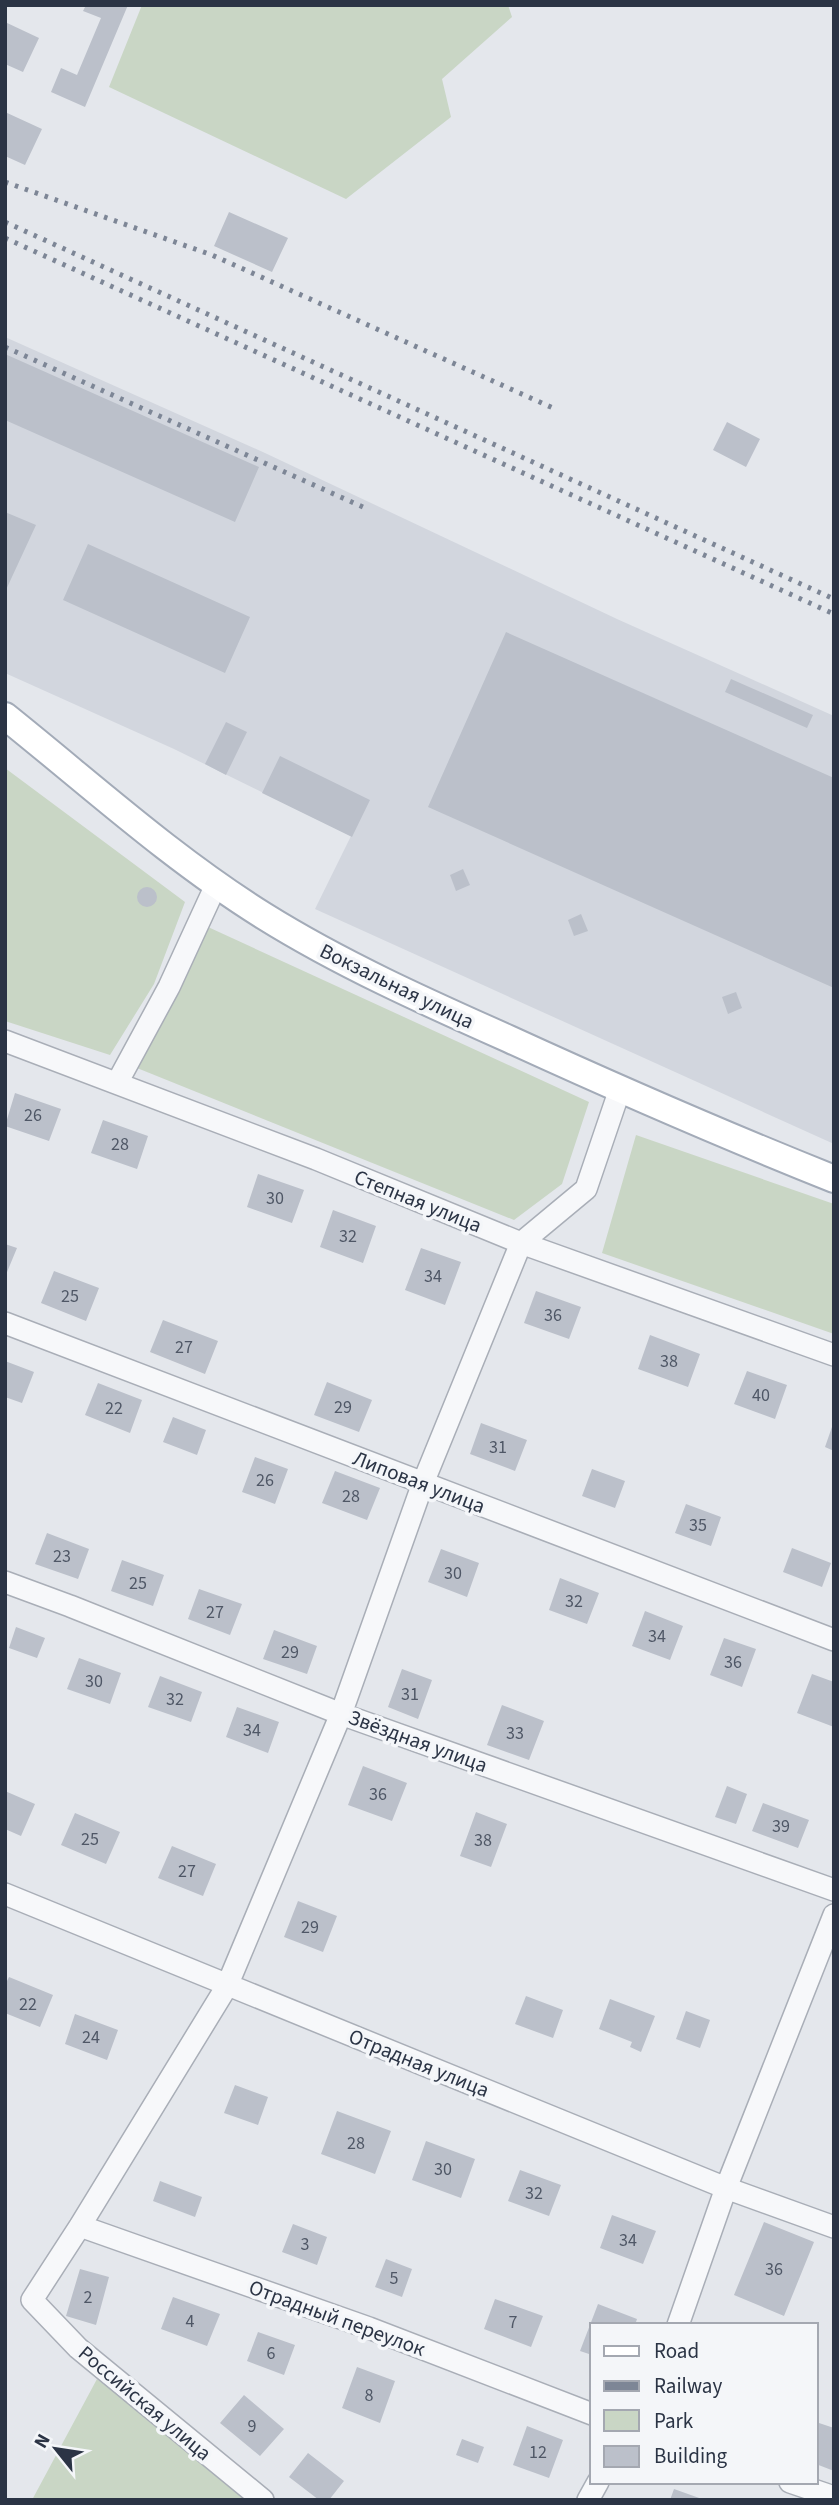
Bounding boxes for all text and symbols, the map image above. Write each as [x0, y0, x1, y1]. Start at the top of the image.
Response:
street label: Вокзальная улица [315, 936, 479, 1036]
house number: 26 [24, 1103, 42, 1128]
house number: 28 [111, 1132, 129, 1157]
street label: Степная улица [350, 1162, 486, 1240]
house number: 30 [266, 1186, 284, 1211]
house number: 32 [339, 1224, 357, 1249]
house number: 34 [424, 1264, 442, 1289]
house number: 25 [61, 1284, 79, 1309]
house number: 36 [544, 1303, 562, 1328]
house number: 27 [175, 1335, 193, 1360]
house number: 38 [660, 1349, 678, 1374]
house number: 40 [752, 1383, 770, 1408]
house number: 29 [334, 1395, 352, 1420]
house number: 22 [105, 1396, 123, 1421]
house number: 31 [489, 1435, 507, 1460]
street label: Липовая улица [349, 1443, 489, 1521]
house number: 26 [256, 1468, 274, 1493]
house number: 28 [342, 1484, 360, 1509]
house number: 35 [689, 1513, 707, 1538]
house number: 23 [53, 1544, 71, 1569]
house number: 30 [444, 1561, 462, 1586]
house number: 25 [129, 1571, 147, 1596]
house number: 32 [565, 1589, 583, 1614]
house number: 27 [206, 1600, 224, 1625]
house number: 34 [648, 1624, 666, 1649]
house number: 29 [281, 1640, 299, 1665]
house number: 36 [724, 1650, 742, 1675]
house number: 30 [85, 1669, 103, 1694]
house number: 31 [401, 1682, 419, 1707]
house number: 32 [166, 1687, 184, 1712]
street label: Звёздная улица [344, 1702, 492, 1780]
house number: 34 [243, 1718, 261, 1743]
house number: 33 [506, 1721, 524, 1746]
house number: 36 [369, 1782, 387, 1807]
house number: 39 [772, 1814, 790, 1839]
house number: 25 [81, 1827, 99, 1852]
house number: 38 [474, 1828, 492, 1853]
house number: 27 [178, 1859, 196, 1884]
house number: 29 [301, 1915, 319, 1940]
house number: 22 [19, 1992, 37, 2017]
street label: Отрадная улица [344, 2021, 494, 2105]
house number: 24 [82, 2025, 100, 2050]
house number: 28 [347, 2131, 365, 2156]
house number: 30 [434, 2157, 452, 2182]
house number: 32 [525, 2181, 543, 2206]
house number: 34 [619, 2228, 637, 2253]
house number: 3 [301, 2232, 310, 2257]
house number: 36 [765, 2257, 783, 2282]
house number: 5 [390, 2266, 399, 2291]
street label: Отрадный переулок [245, 2272, 430, 2364]
house number: 2 [84, 2285, 93, 2310]
house number: 4 [186, 2309, 195, 2334]
house number: 7 [509, 2310, 518, 2335]
legend [590, 2323, 818, 2484]
text: Road [654, 2336, 699, 2366]
street label: Российская улица [72, 2338, 218, 2468]
house number: 6 [267, 2341, 276, 2366]
text: Railway [654, 2371, 722, 2401]
house number: 8 [365, 2383, 374, 2408]
text: Park [654, 2406, 694, 2436]
north arrow [21, 2414, 91, 2484]
house number: 9 [248, 2414, 257, 2439]
text: N [28, 2429, 57, 2453]
house number: 12 [529, 2440, 547, 2465]
text: Building [654, 2441, 728, 2471]

